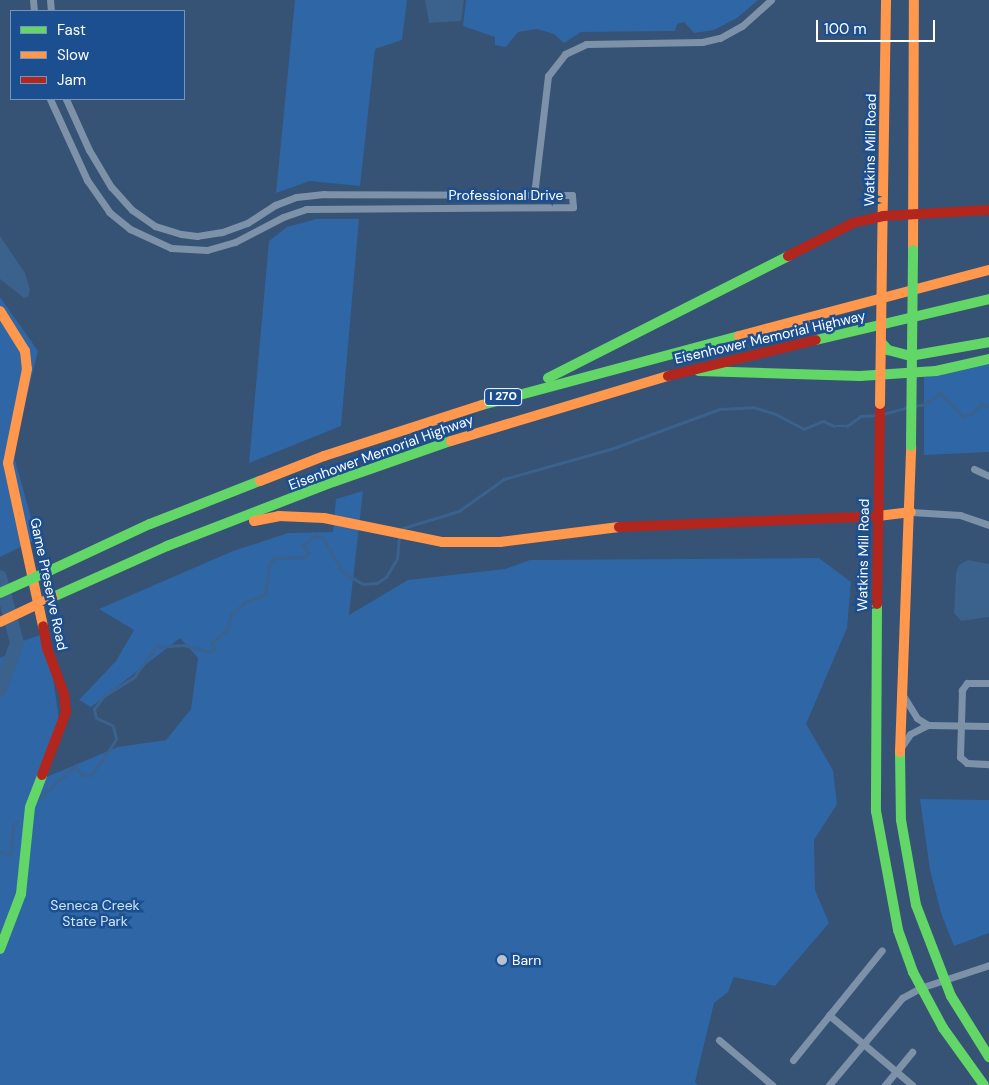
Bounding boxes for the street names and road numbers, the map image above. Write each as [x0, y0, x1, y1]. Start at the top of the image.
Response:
street label: Watkins Mill Road [861, 94, 879, 206]
street label: Professional Drive [448, 187, 564, 203]
street label: Eisenhower Memorial Highway [673, 307, 867, 367]
road number: I 270 [483, 388, 523, 407]
street label: Eisenhower Memorial Highway [286, 411, 476, 493]
street label: Watkins Mill Road [854, 499, 872, 611]
street label: Game Preserve Road [27, 516, 71, 652]

